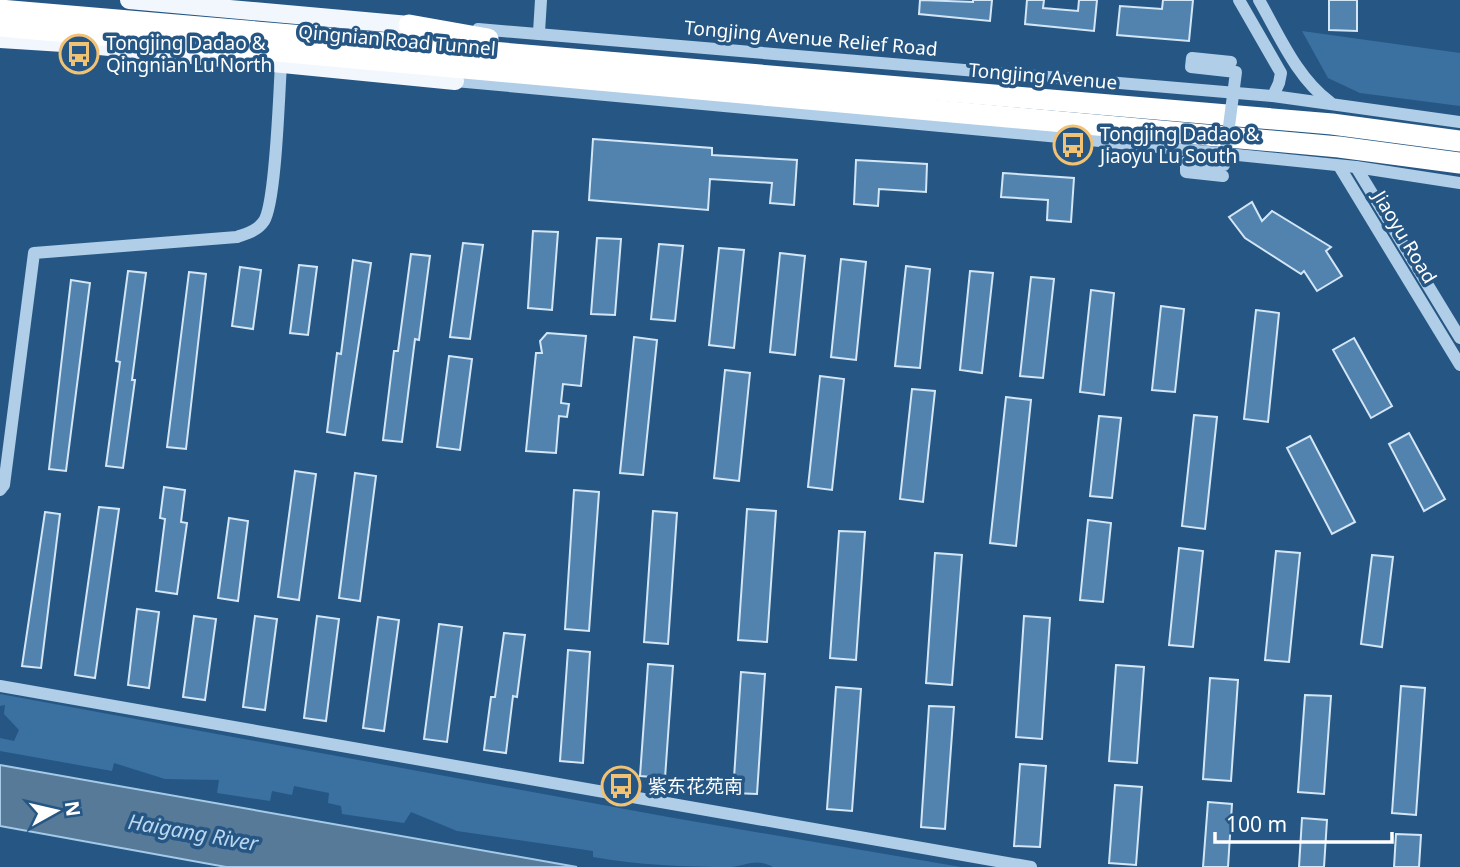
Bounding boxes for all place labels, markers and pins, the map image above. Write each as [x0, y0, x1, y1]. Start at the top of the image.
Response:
place label: Tongjing Dadao & Qingnian Lu North [106, 30, 272, 78]
bus stop icon: Tongjing Dadao & Qingnian Lu North [58, 33, 100, 75]
place label: Tongjing Dadao & Jiaoyu Lu South [1098, 121, 1260, 169]
bus stop icon: Tongjing Dadao & Jiaoyu Lu South [1052, 124, 1094, 166]
bus stop icon: 紫东花苑南 [600, 765, 642, 807]
place label: 紫东花苑南 [648, 773, 743, 799]

